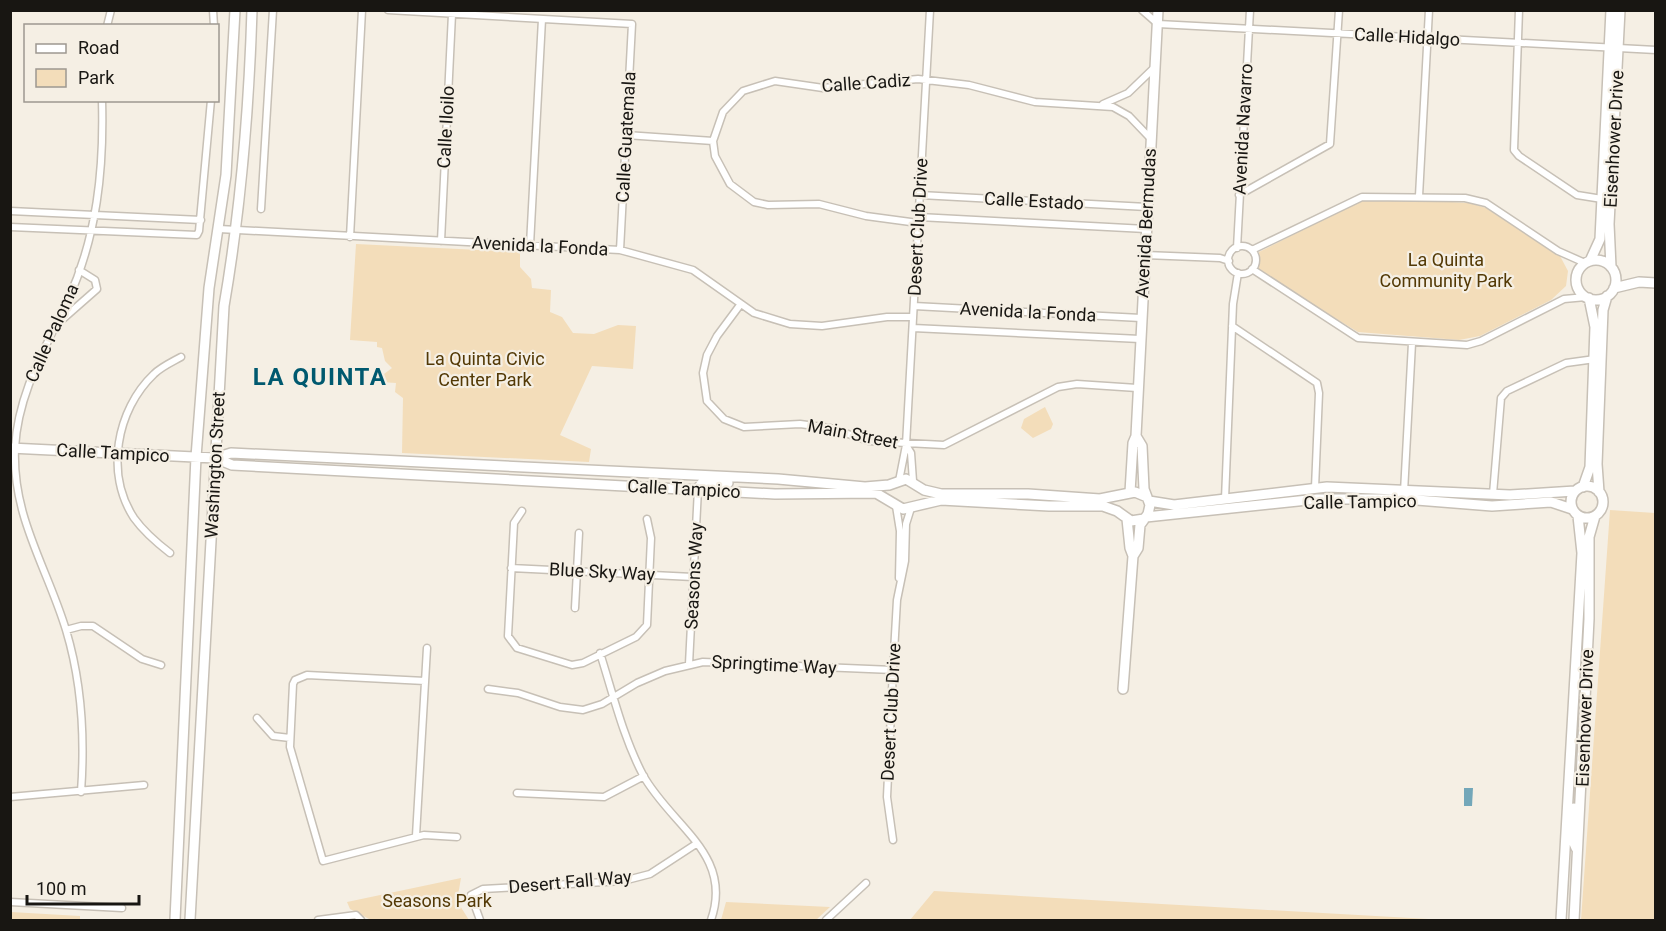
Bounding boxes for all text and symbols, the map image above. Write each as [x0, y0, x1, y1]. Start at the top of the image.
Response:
street label: Calle Hidalgo [1353, 23, 1461, 50]
legend [24, 24, 219, 102]
text: Road [78, 37, 119, 58]
street label: Avenida Navarro [1229, 63, 1256, 195]
text: Park [78, 67, 115, 88]
street label: Calle Cadiz [821, 69, 911, 96]
street label: Eisenhower Drive [1599, 70, 1628, 208]
street label: Calle Guatemala [612, 71, 639, 203]
street label: Calle Iloilo [433, 85, 458, 169]
street label: Avenida Bermudas [1131, 148, 1160, 298]
street label: Desert Club Drive [903, 157, 932, 296]
street label: Calle Estado [984, 187, 1084, 214]
street label: Avenida la Fonda [471, 231, 609, 260]
park label: La Quinta Community Park [1380, 249, 1513, 291]
street label: Calle Paloma [20, 280, 83, 385]
street label: Avenida la Fonda [959, 297, 1097, 326]
park label: La Quinta Civic Center Park [425, 348, 545, 390]
district label: LA QUINTA [253, 363, 387, 391]
street label: Washington Street [200, 391, 229, 539]
street label: Main Street [806, 414, 900, 453]
street label: Calle Tampico [56, 439, 170, 466]
street label: Calle Tampico [627, 475, 741, 502]
street label: Calle Tampico [1303, 490, 1417, 513]
street label: Seasons Way [680, 521, 707, 630]
street label: Blue Sky Way [548, 558, 656, 585]
street label: Desert Club Drive [876, 642, 905, 781]
street label: Eisenhower Drive [1572, 649, 1597, 787]
street label: Springtime Way [711, 651, 838, 678]
street label: Desert Fall Way [507, 866, 633, 897]
scale bar [27, 868, 140, 906]
text: 100 m [36, 878, 87, 899]
park label: Seasons Park [382, 890, 493, 911]

